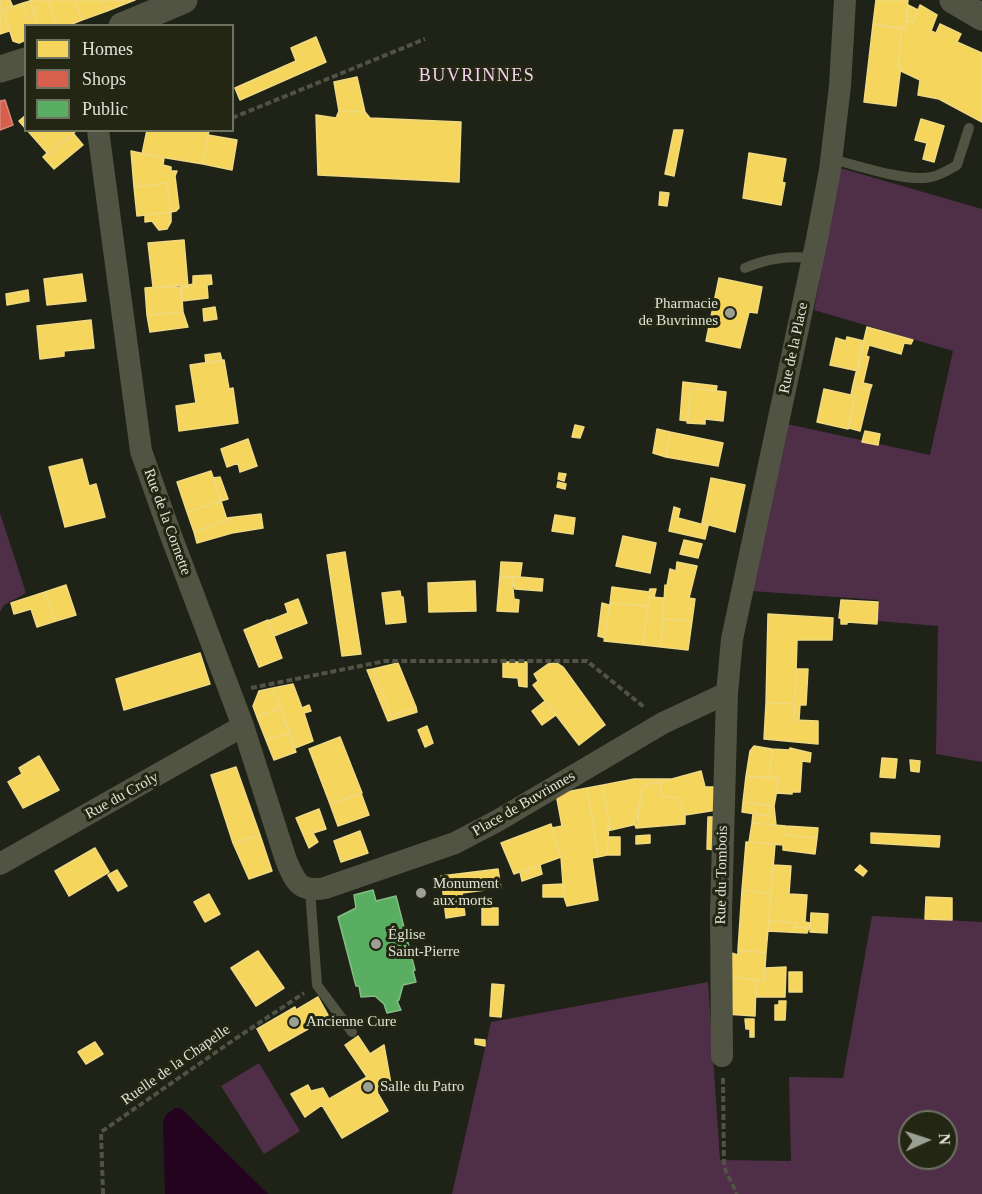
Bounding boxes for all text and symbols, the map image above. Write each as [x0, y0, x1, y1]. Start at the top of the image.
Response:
legend [24, 24, 234, 132]
text: Homes [82, 39, 133, 59]
district label: BUVRINNES [419, 65, 535, 87]
text: Shops [82, 69, 126, 89]
text: Public [82, 99, 128, 119]
place label: Pharmacie de Buvrinnes [638, 295, 718, 330]
street label: Rue de la Place [776, 301, 812, 395]
marker: Pharmacie de Buvrinnes [723, 306, 737, 320]
street label: Rue de la Cornette [139, 466, 195, 578]
street label: Place de Buvrinnes [469, 767, 579, 841]
street label: Rue du Croly [82, 769, 162, 823]
street label: Rue du Tombois [712, 825, 732, 925]
place label: Monument aux morts [433, 875, 499, 910]
marker: Monument aux morts [414, 886, 428, 900]
place label: Église Saint-Pierre [388, 926, 460, 961]
marker: Église Saint-Pierre [369, 937, 383, 951]
place label: Ancienne Cure [306, 1013, 396, 1031]
marker: Ancienne Cure [287, 1015, 301, 1029]
street label: Ruelle de la Chapelle [118, 1021, 234, 1109]
place label: Salle du Patro [380, 1078, 464, 1096]
marker: Salle du Patro [361, 1080, 375, 1094]
north arrow [898, 1110, 958, 1170]
text: N [936, 1133, 953, 1145]

